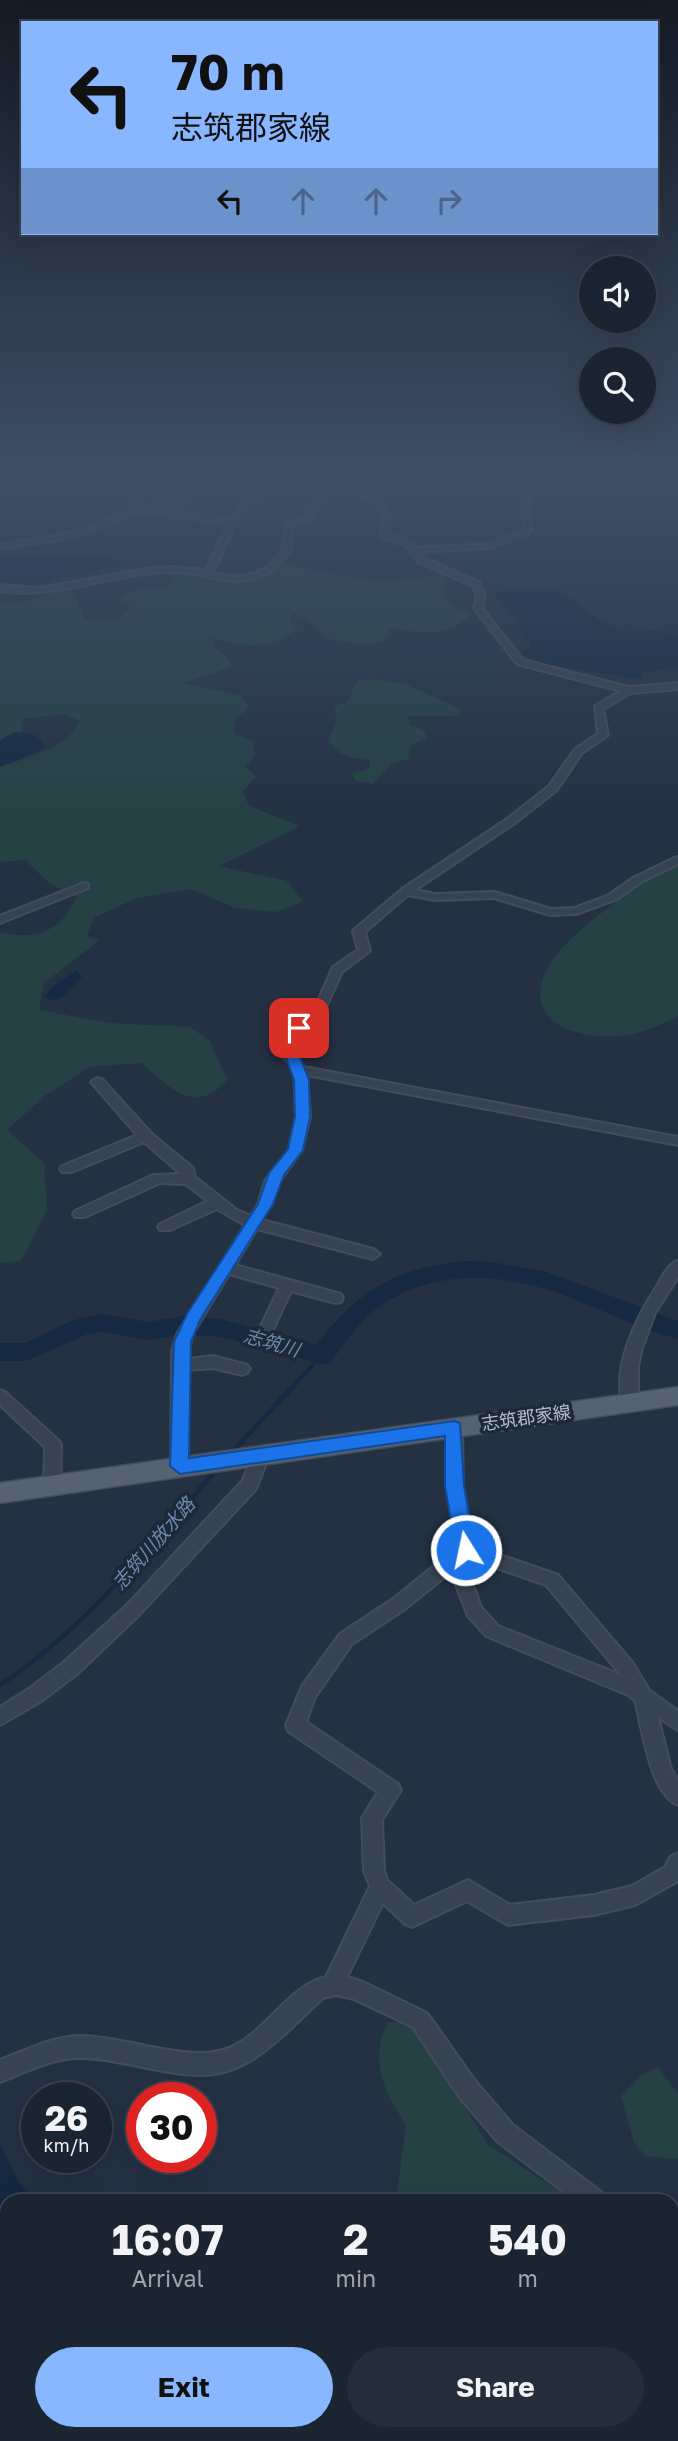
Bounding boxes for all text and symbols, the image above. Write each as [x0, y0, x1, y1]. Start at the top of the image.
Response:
text: 70 m [171, 42, 285, 101]
icon: left [56, 49, 147, 140]
text: 志筑郡家線 [171, 108, 331, 146]
icon: left [211, 182, 249, 220]
icon: ahead [284, 182, 322, 220]
icon: ahead [357, 182, 395, 220]
icon: right [430, 182, 468, 220]
map controls [579, 256, 656, 424]
button: sound [579, 256, 656, 333]
button: search [579, 347, 656, 424]
pin [269, 998, 329, 1058]
icon: arrive [280, 1009, 318, 1047]
water label: 志筑川 [241, 1323, 304, 1361]
street label: 志筑郡家線 [480, 1400, 572, 1434]
water label: 志筑川放水路 [107, 1491, 200, 1594]
position arrow [429, 1513, 503, 1587]
speed limit sign: 30 [126, 2082, 217, 2173]
text: 26 [45, 2097, 88, 2139]
text: km/h [44, 2134, 89, 2156]
text: 16:07 [112, 2214, 224, 2264]
text: 2 [343, 2214, 369, 2264]
text: 540 [488, 2214, 567, 2264]
text: Arrival [132, 2264, 204, 2292]
text: min [336, 2264, 376, 2292]
text: m [517, 2264, 538, 2292]
button: Exit [35, 2347, 333, 2427]
button: Share [347, 2347, 644, 2427]

